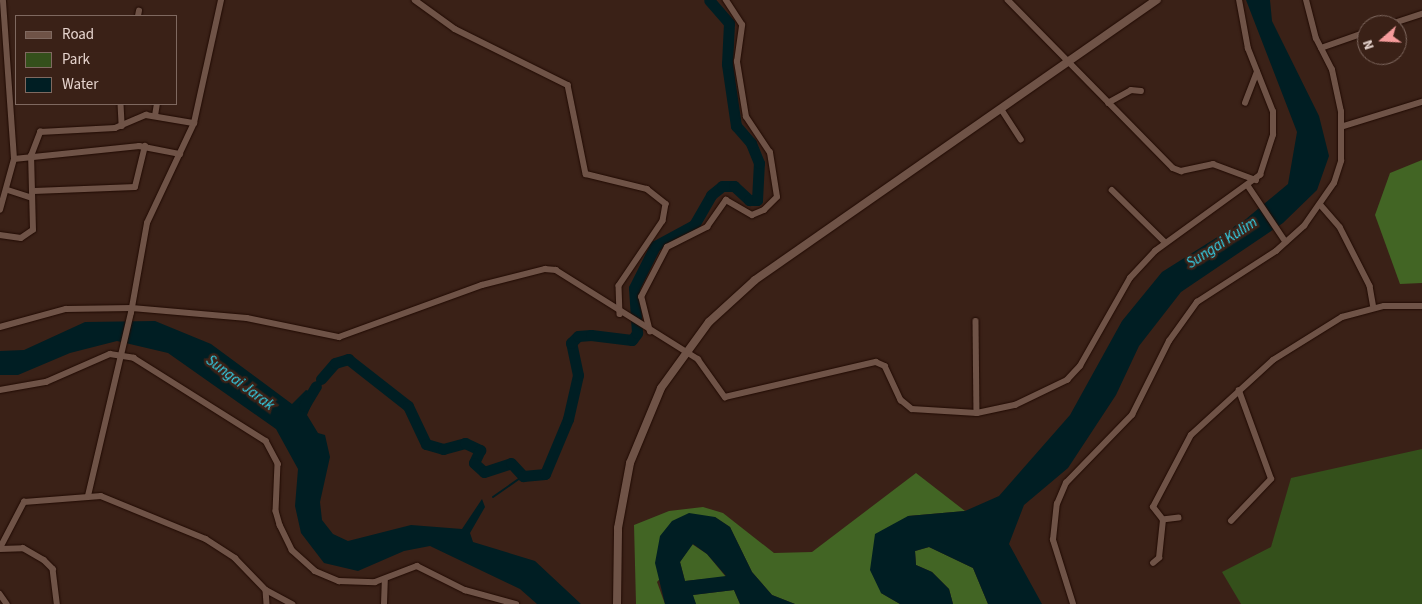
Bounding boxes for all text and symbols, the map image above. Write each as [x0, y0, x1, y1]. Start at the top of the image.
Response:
legend [15, 15, 178, 105]
north arrow [1357, 15, 1407, 65]
text: Road [62, 24, 94, 45]
text: N [1358, 37, 1380, 52]
text: Park [62, 49, 90, 70]
text: Water [62, 74, 98, 95]
water label: Sungai Kulim [1183, 213, 1261, 273]
water label: Sungai Jarak [202, 351, 278, 415]

